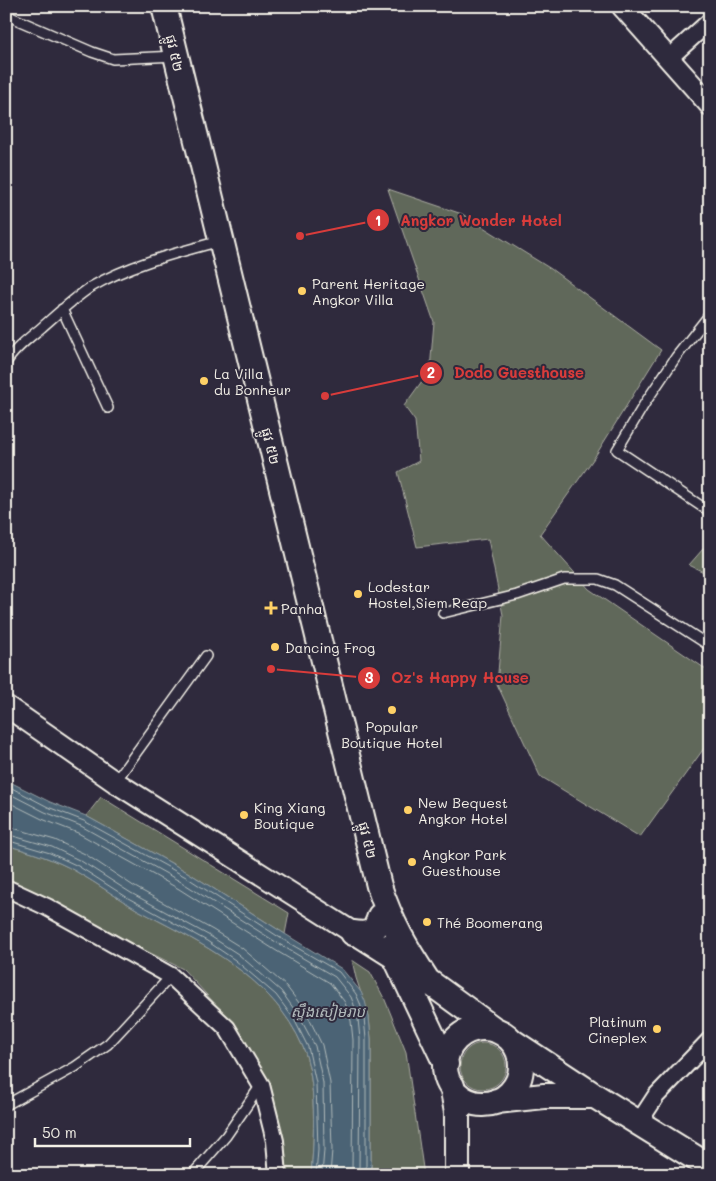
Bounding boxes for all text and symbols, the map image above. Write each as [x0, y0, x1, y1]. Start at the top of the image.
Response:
street label: ផ្លូវ ៥២ [158, 33, 188, 74]
callout: Angkor Wonder Hotel [365, 205, 572, 235]
text: 1 [375, 210, 381, 230]
text: Angkor Wonder Hotel [400, 210, 562, 230]
place label: Parent Heritage Angkor Villa [312, 274, 425, 309]
marker: Parent Heritage Angkor Villa [296, 285, 308, 297]
callout: Dodo Guesthouse [418, 358, 594, 388]
text: 2 [427, 362, 435, 382]
text: Dodo Guesthouse [454, 362, 584, 382]
place label: La Villa du Bonheur [214, 364, 291, 399]
marker: La Villa du Bonheur [198, 375, 210, 387]
street label: ផ្លូវ ៥២ [254, 426, 285, 467]
place label: Lodestar Hostel,Siem Reap [368, 577, 487, 612]
marker: Lodestar Hostel,Siem Reap [352, 588, 364, 600]
place label: Panha [281, 599, 323, 618]
marker: Panha [265, 602, 277, 614]
place label: Dancing Frog [285, 638, 375, 657]
marker: Dancing Frog [269, 641, 281, 653]
callout: Oz's Happy House [356, 663, 539, 693]
text: 3 [364, 667, 374, 687]
text: Oz's Happy House [391, 667, 529, 687]
marker: Popular Boutique Hotel [386, 704, 398, 716]
place label: Popular Boutique Hotel [341, 717, 443, 752]
place label: New Bequest Angkor Hotel [418, 793, 508, 828]
place label: King Xiang Boutique [254, 798, 325, 833]
marker: New Bequest Angkor Hotel [402, 804, 414, 816]
marker: King Xiang Boutique [238, 809, 250, 821]
street label: ផ្លូវ ៥២ [351, 820, 382, 861]
place label: Angkor Park Guesthouse [422, 845, 507, 880]
marker: Angkor Park Guesthouse [406, 856, 418, 868]
place label: Thé Boomerang [437, 913, 543, 932]
marker: Thé Boomerang [421, 916, 433, 928]
water label: ស្ទឹងសៀមរាប [291, 1001, 367, 1021]
place label: Platinum Cineplex [588, 1012, 647, 1047]
marker: Platinum Cineplex [651, 1023, 663, 1035]
scale bar [35, 1116, 190, 1148]
text: 50 m [42, 1122, 77, 1142]

